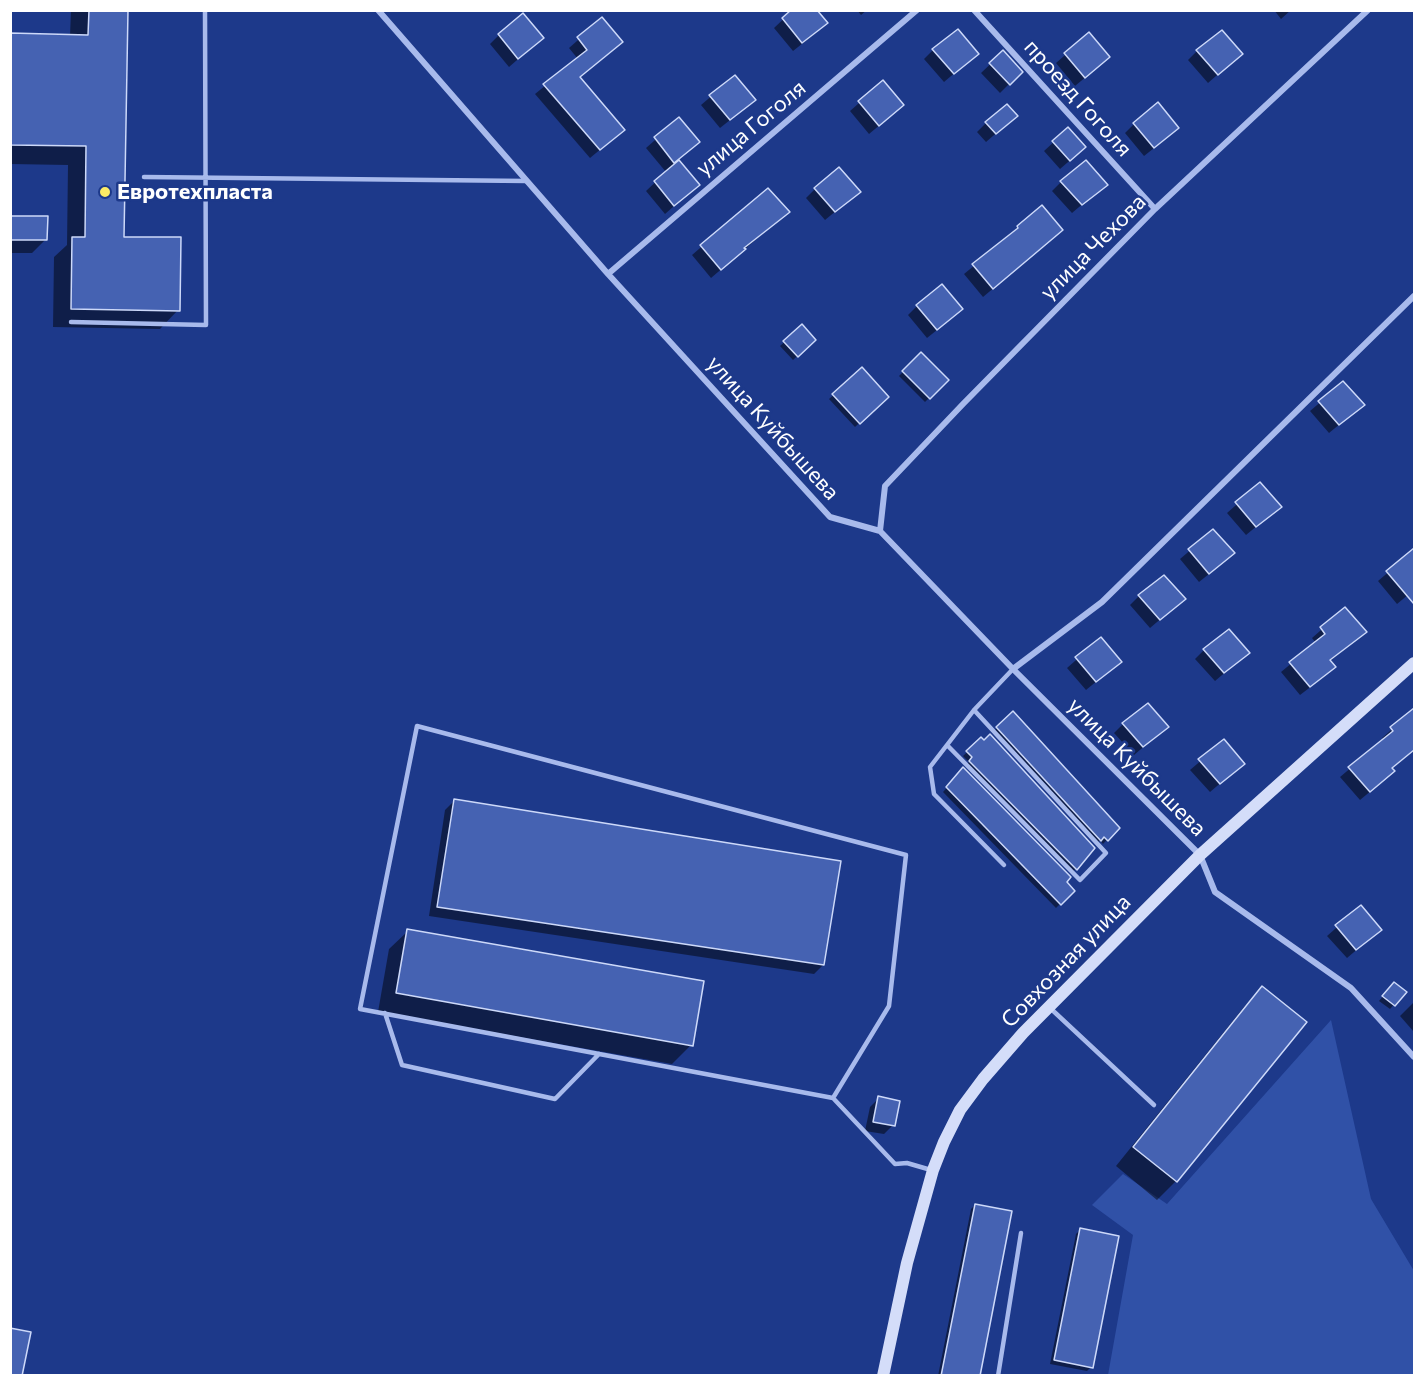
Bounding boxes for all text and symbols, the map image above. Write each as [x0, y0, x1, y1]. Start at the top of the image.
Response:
street label: проезд Гоголя [1019, 34, 1137, 162]
street label: улица Гоголя [691, 74, 811, 182]
place label: Евротехпласта [117, 179, 273, 205]
marker: Евротехпласта [98, 185, 112, 199]
street label: улица Чехова [1035, 189, 1151, 305]
street label: улица Куйбышева [701, 351, 845, 505]
street label: улица Куйбышева [1062, 692, 1212, 842]
street label: Совхозная улица [996, 889, 1136, 1033]

